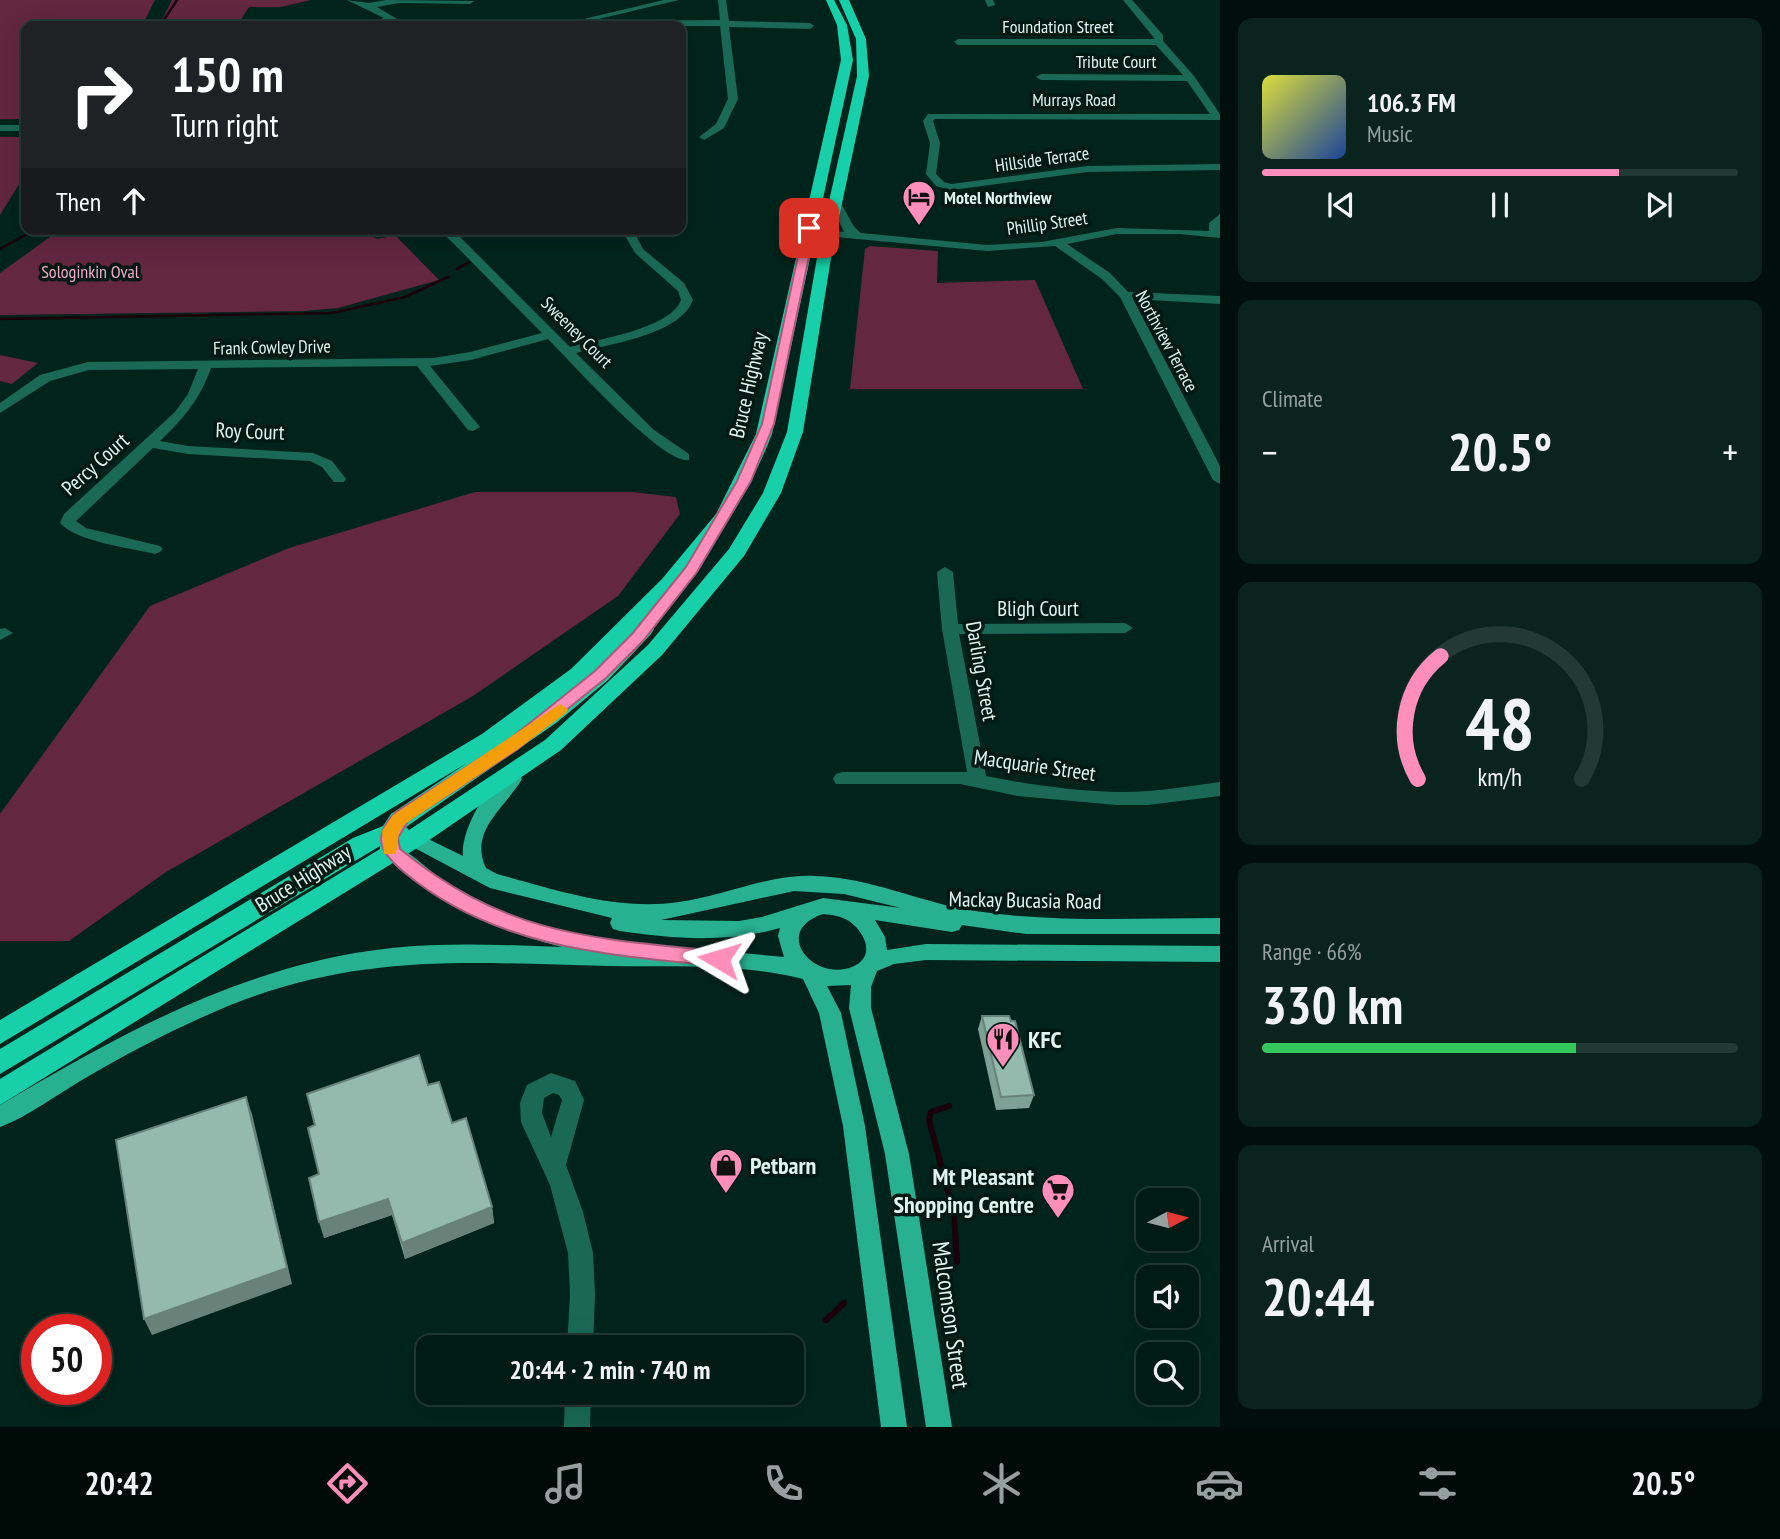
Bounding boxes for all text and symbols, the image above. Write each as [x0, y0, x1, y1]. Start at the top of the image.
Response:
street label: Foundation Street [1002, 15, 1114, 38]
text: 150 m [171, 42, 284, 106]
icon: right [56, 49, 147, 140]
street label: Tribute Court [1076, 50, 1156, 73]
text: 106.3 FM [1367, 86, 1456, 119]
street label: Murrays Road [1032, 88, 1116, 111]
text: Turn right [171, 104, 279, 146]
text: Music [1367, 119, 1413, 148]
street label: Hillside Terrace [993, 141, 1091, 177]
hotel icon: Motel Northview [900, 178, 938, 227]
icon: ahead [115, 182, 153, 220]
text: Then [56, 185, 101, 218]
place label: Motel Northview [944, 186, 1052, 209]
icon: previous [1322, 186, 1360, 224]
icon: pause [1481, 186, 1519, 224]
icon: next [1640, 186, 1678, 224]
pin [779, 198, 839, 258]
street label: Phillip Street [1005, 206, 1089, 240]
icon: arrive [790, 209, 828, 247]
park label: Sologinkin Oval [41, 260, 140, 283]
street label: Northview Terrace [1131, 286, 1203, 396]
street label: Sweeney Court [536, 291, 618, 373]
street label: Bruce Highway [723, 329, 773, 441]
street label: Frank Cowley Drive [213, 334, 331, 360]
text: Climate [1262, 384, 1323, 413]
street label: Roy Court [215, 416, 285, 446]
text: 20.5° [1448, 418, 1552, 485]
street label: Percy Court [56, 427, 134, 501]
text: − [1262, 427, 1278, 476]
text: + [1722, 427, 1738, 476]
street label: Bligh Court [997, 595, 1079, 622]
street label: Darling Street [960, 619, 1004, 723]
text: 48 [1465, 676, 1535, 770]
street label: Macquarie Street [973, 743, 1098, 787]
text: km/h [1478, 761, 1522, 793]
street label: Bruce Highway [250, 838, 356, 918]
street label: Mackay Bucasia Road [948, 885, 1102, 915]
position arrow [682, 922, 756, 996]
text: Range · 66% [1262, 937, 1362, 966]
text: 330 km [1262, 971, 1403, 1038]
restaurant icon: KFC [984, 1020, 1022, 1069]
place label: KFC [1028, 1024, 1062, 1055]
shop icon: Petbarn [707, 1146, 745, 1195]
place label: Petbarn [750, 1150, 816, 1181]
place label: Mt Pleasant Shopping Centre [894, 1161, 1034, 1220]
supermarket icon: Mt Pleasant Shopping Centre [1039, 1171, 1077, 1220]
north arrow [1136, 1188, 1199, 1251]
map controls [1136, 1188, 1199, 1405]
text: Arrival [1262, 1229, 1314, 1258]
street label: Malcomson Street [925, 1239, 977, 1391]
text: 20:44 [1262, 1263, 1374, 1330]
button: sound [1136, 1265, 1199, 1328]
speed limit sign: 50 [21, 1314, 112, 1405]
button: search [1136, 1342, 1199, 1405]
text: 20:44 · 2 min · 740 m [510, 1353, 710, 1386]
icon: directions [323, 1459, 372, 1508]
icon: music [541, 1459, 590, 1508]
icon: phone [759, 1459, 808, 1508]
icon: climate [977, 1459, 1026, 1508]
icon: car [1195, 1459, 1244, 1508]
icon: filters [1413, 1459, 1462, 1508]
text: 20:42 [85, 1462, 154, 1504]
text: 20.5° [1631, 1462, 1695, 1504]

